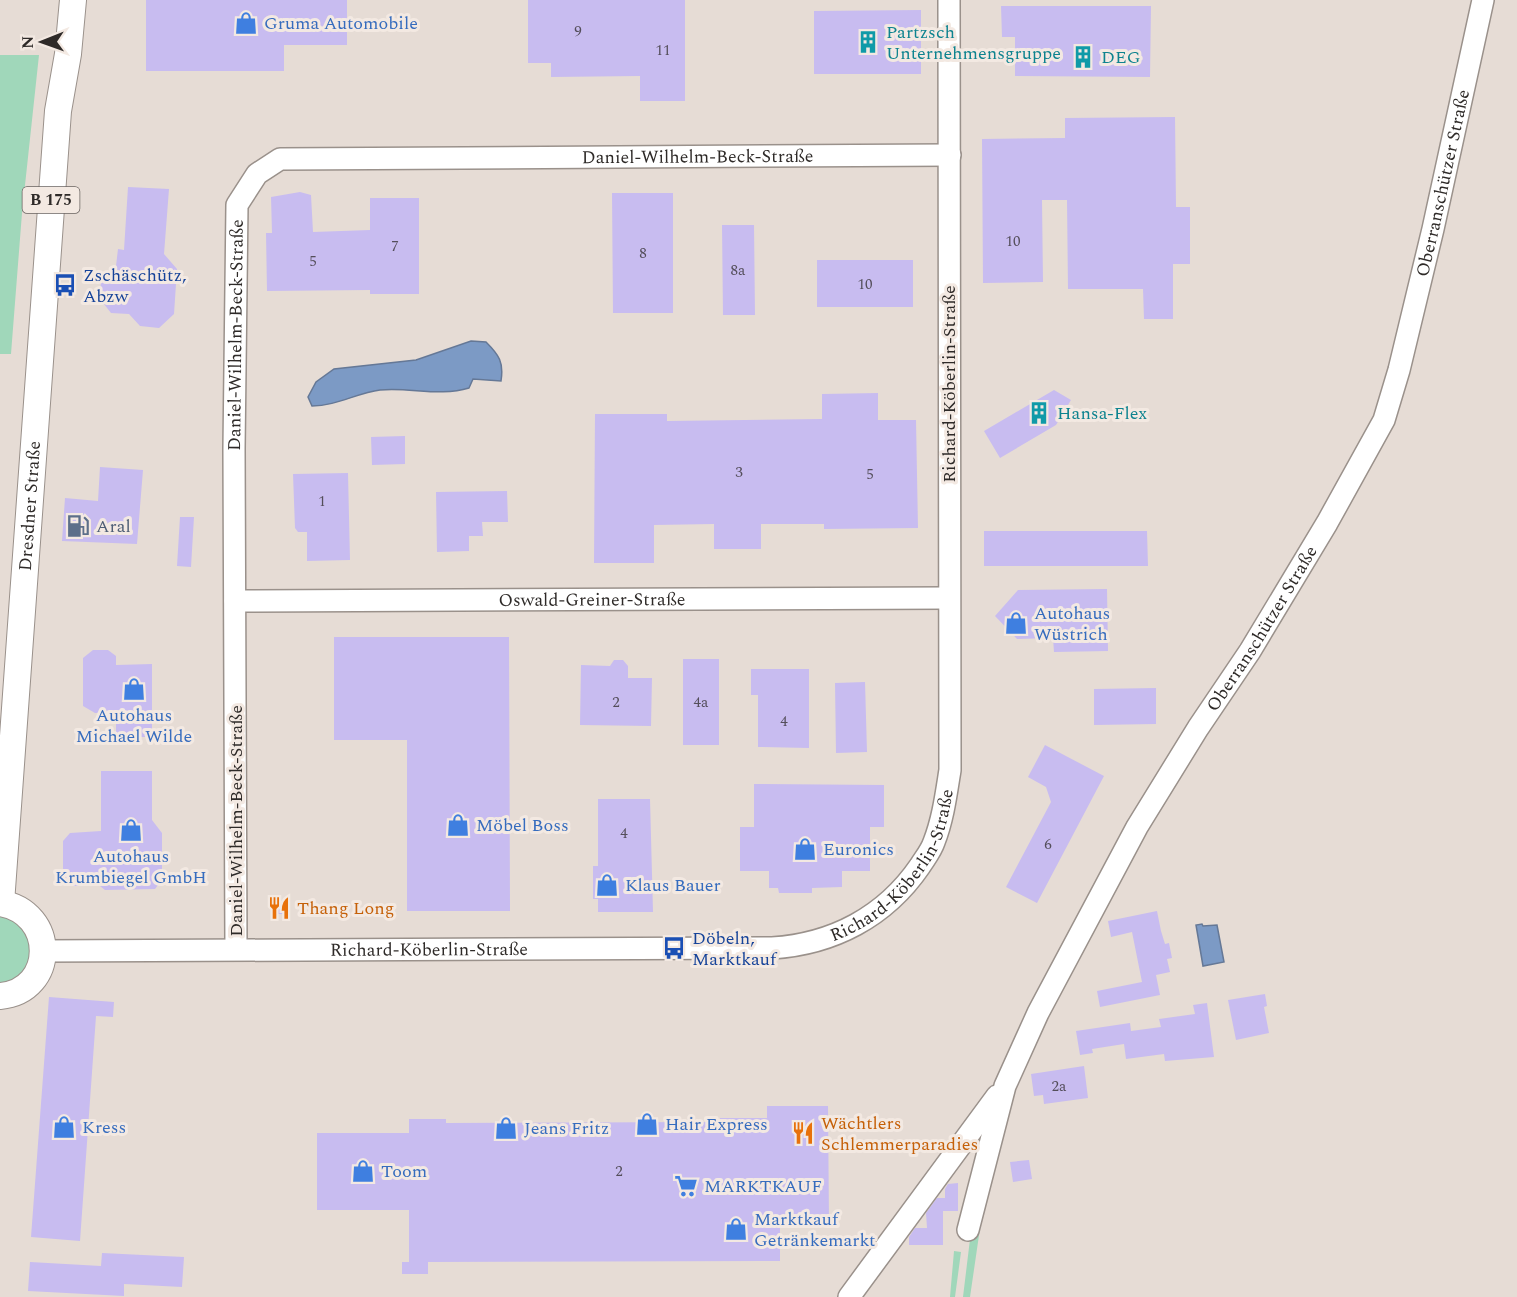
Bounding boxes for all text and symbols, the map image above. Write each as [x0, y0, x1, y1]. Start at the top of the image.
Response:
shop icon: Gruma Automobile [233, 10, 259, 36]
place label: Gruma Automobile [264, 10, 418, 37]
north arrow [12, 12, 72, 72]
place label: Partzsch Unternehmensgruppe [886, 19, 1061, 67]
house number: 9 [574, 20, 582, 43]
building icon: Partzsch Unternehmensgruppe [855, 29, 881, 55]
text: N [16, 36, 40, 49]
house number: 11 [655, 39, 671, 62]
building icon: DEG [1070, 44, 1096, 70]
place label: DEG [1101, 44, 1141, 71]
street label: Oberranschützer Straße [1408, 87, 1477, 280]
street label: Daniel-Wilhelm-Beck-Straße [582, 142, 814, 171]
road number: B 175 [22, 187, 80, 213]
street label: Daniel-Wilhelm-Beck-Straße [220, 219, 250, 451]
house number: 10 [1005, 230, 1021, 253]
house number: 7 [391, 235, 399, 258]
house number: 8 [639, 242, 647, 265]
house number: 5 [309, 250, 317, 273]
house number: 8a [731, 259, 746, 282]
place label: Zschäschütz, Abzw [83, 262, 187, 310]
bus stop icon: Zschäschütz, Abzw [52, 272, 78, 298]
house number: 10 [857, 273, 873, 296]
street label: Richard-Köberlin-Straße [936, 285, 963, 483]
building icon: Hansa-Flex [1026, 400, 1052, 426]
place label: Hansa-Flex [1057, 400, 1147, 427]
street label: Dresdner Straße [11, 440, 48, 572]
house number: 3 [735, 461, 743, 484]
house number: 5 [866, 463, 874, 486]
house number: 1 [318, 490, 326, 513]
fuel station icon: Aral [65, 513, 91, 539]
place label: Aral [96, 513, 131, 540]
street label: Oberranschützer Straße [1199, 540, 1324, 717]
street label: Oswald-Greiner-Straße [498, 586, 686, 613]
place label: Autohaus Wüstrich [1034, 600, 1110, 648]
shop icon: Autohaus Wüstrich [1003, 610, 1029, 636]
shop icon: Autohaus Michael Wilde [121, 676, 147, 702]
house number: 2 [612, 691, 620, 714]
house number: 4a [694, 691, 709, 714]
place label: Autohaus Michael Wilde [76, 702, 192, 750]
street label: Daniel-Wilhelm-Beck-Straße [223, 705, 250, 937]
house number: 4 [780, 710, 788, 733]
street label: Richard-Köberlin-Straße [826, 787, 960, 949]
shop icon: Möbel Boss [445, 812, 471, 838]
place label: Möbel Boss [476, 812, 569, 839]
shop icon: Autohaus Krumbiegel GmbH [118, 817, 144, 843]
house number: 4 [620, 822, 628, 845]
house number: 6 [1044, 833, 1052, 856]
shop icon: Euronics [792, 836, 818, 862]
place label: Euronics [823, 836, 894, 863]
place label: Autohaus Krumbiegel GmbH [55, 843, 207, 891]
shop icon: Klaus Bauer [594, 872, 620, 898]
place label: Klaus Bauer [625, 872, 721, 899]
restaurant icon: Thang Long [266, 895, 292, 921]
place label: Thang Long [297, 895, 394, 922]
place label: Döbeln, Marktkauf [692, 925, 778, 973]
bus stop icon: Döbeln, Marktkauf [661, 935, 687, 961]
street label: Richard-Köberlin-Straße [330, 936, 528, 963]
house number: 2a [1052, 1075, 1067, 1098]
place label: Wächtlers Schlemmerparadies [821, 1110, 978, 1158]
shop icon: Hair Express [634, 1111, 660, 1137]
place label: Hair Express [665, 1111, 768, 1138]
shop icon: Kress [51, 1114, 77, 1140]
place label: Kress [82, 1114, 126, 1141]
shop icon: Jeans Fritz [493, 1115, 519, 1141]
place label: Jeans Fritz [524, 1115, 609, 1142]
restaurant icon: Wächtlers Schlemmerparadies [790, 1120, 816, 1146]
shop icon: Toom [350, 1158, 376, 1184]
place label: Toom [381, 1158, 427, 1185]
house number: 2 [615, 1160, 623, 1183]
supermarket icon: MARKTKAUF [673, 1173, 699, 1199]
place label: MARKTKAUF [704, 1173, 822, 1200]
place label: Marktkauf Getränkemarkt [754, 1206, 875, 1254]
shop icon: Marktkauf Getränkemarkt [723, 1216, 749, 1242]

